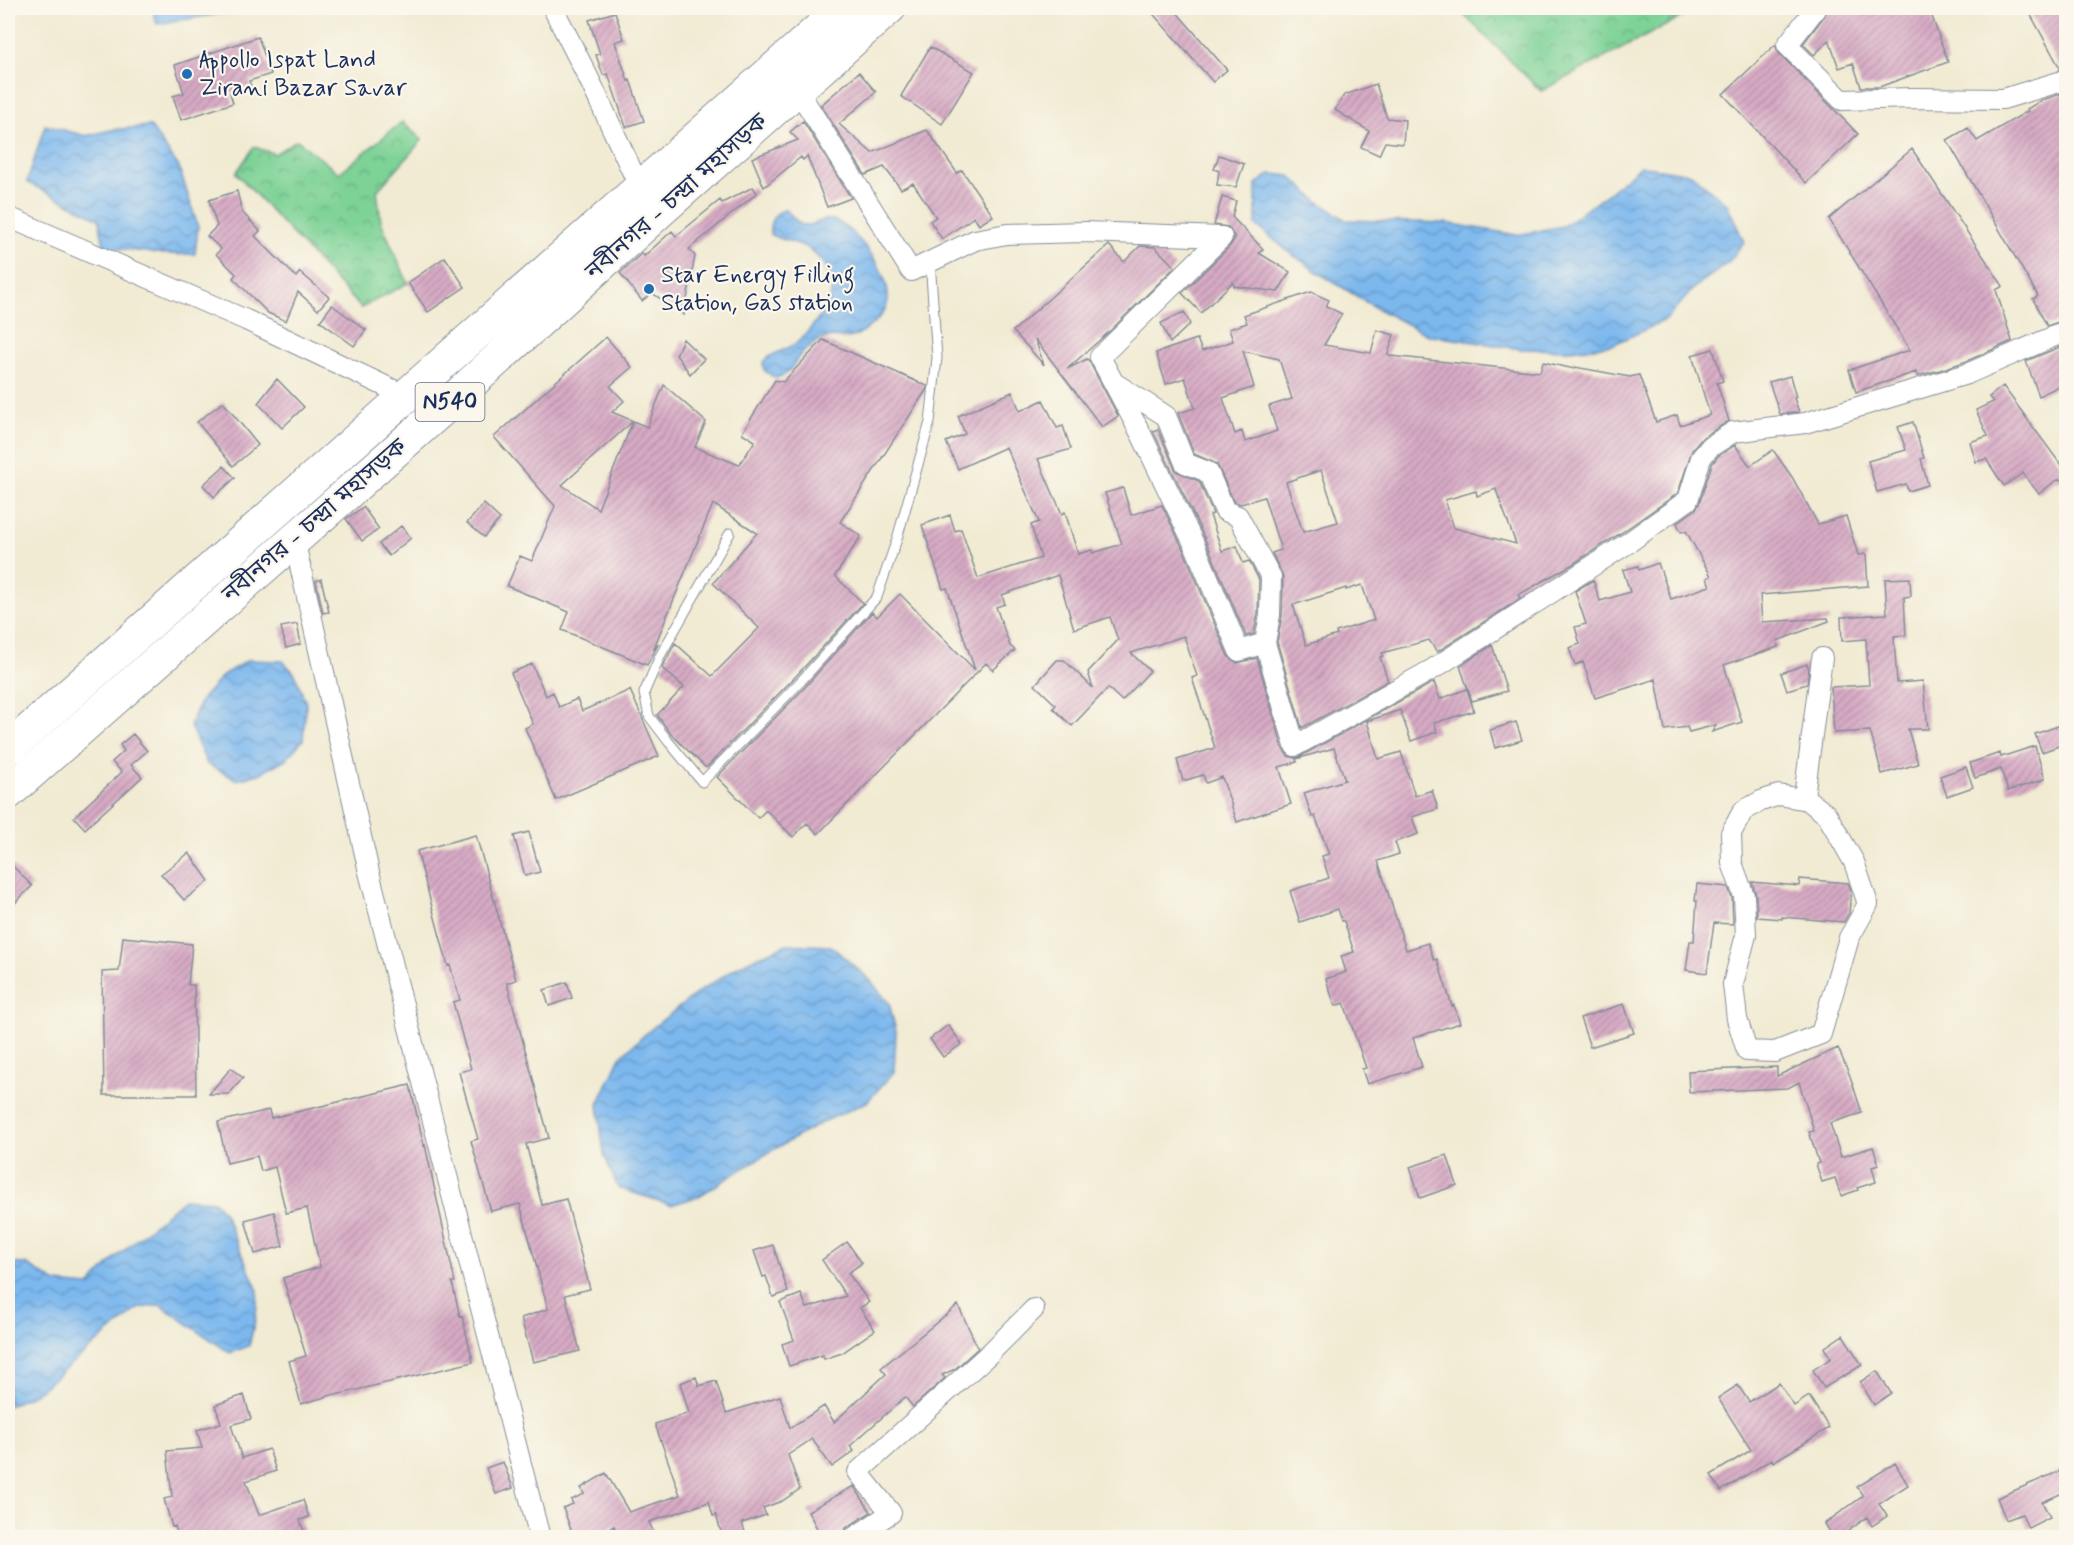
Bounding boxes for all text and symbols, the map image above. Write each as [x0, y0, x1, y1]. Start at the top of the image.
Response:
place label: Appollo Ispat Land Zirani Bazar Savar [199, 45, 408, 104]
marker: Appollo Ispat Land Zirani Bazar Savar [180, 67, 194, 81]
street label: নবীনগর - চন্দ্রা মহাসড়ক [579, 106, 775, 288]
place label: Star Energy Filling Station, Gas station [661, 260, 854, 319]
marker: Star Energy Filling Station, Gas station [642, 282, 656, 296]
road number: N540 [416, 383, 484, 421]
street label: নবীনগর - চন্দ্রা মহাসড়ক [215, 432, 414, 610]

